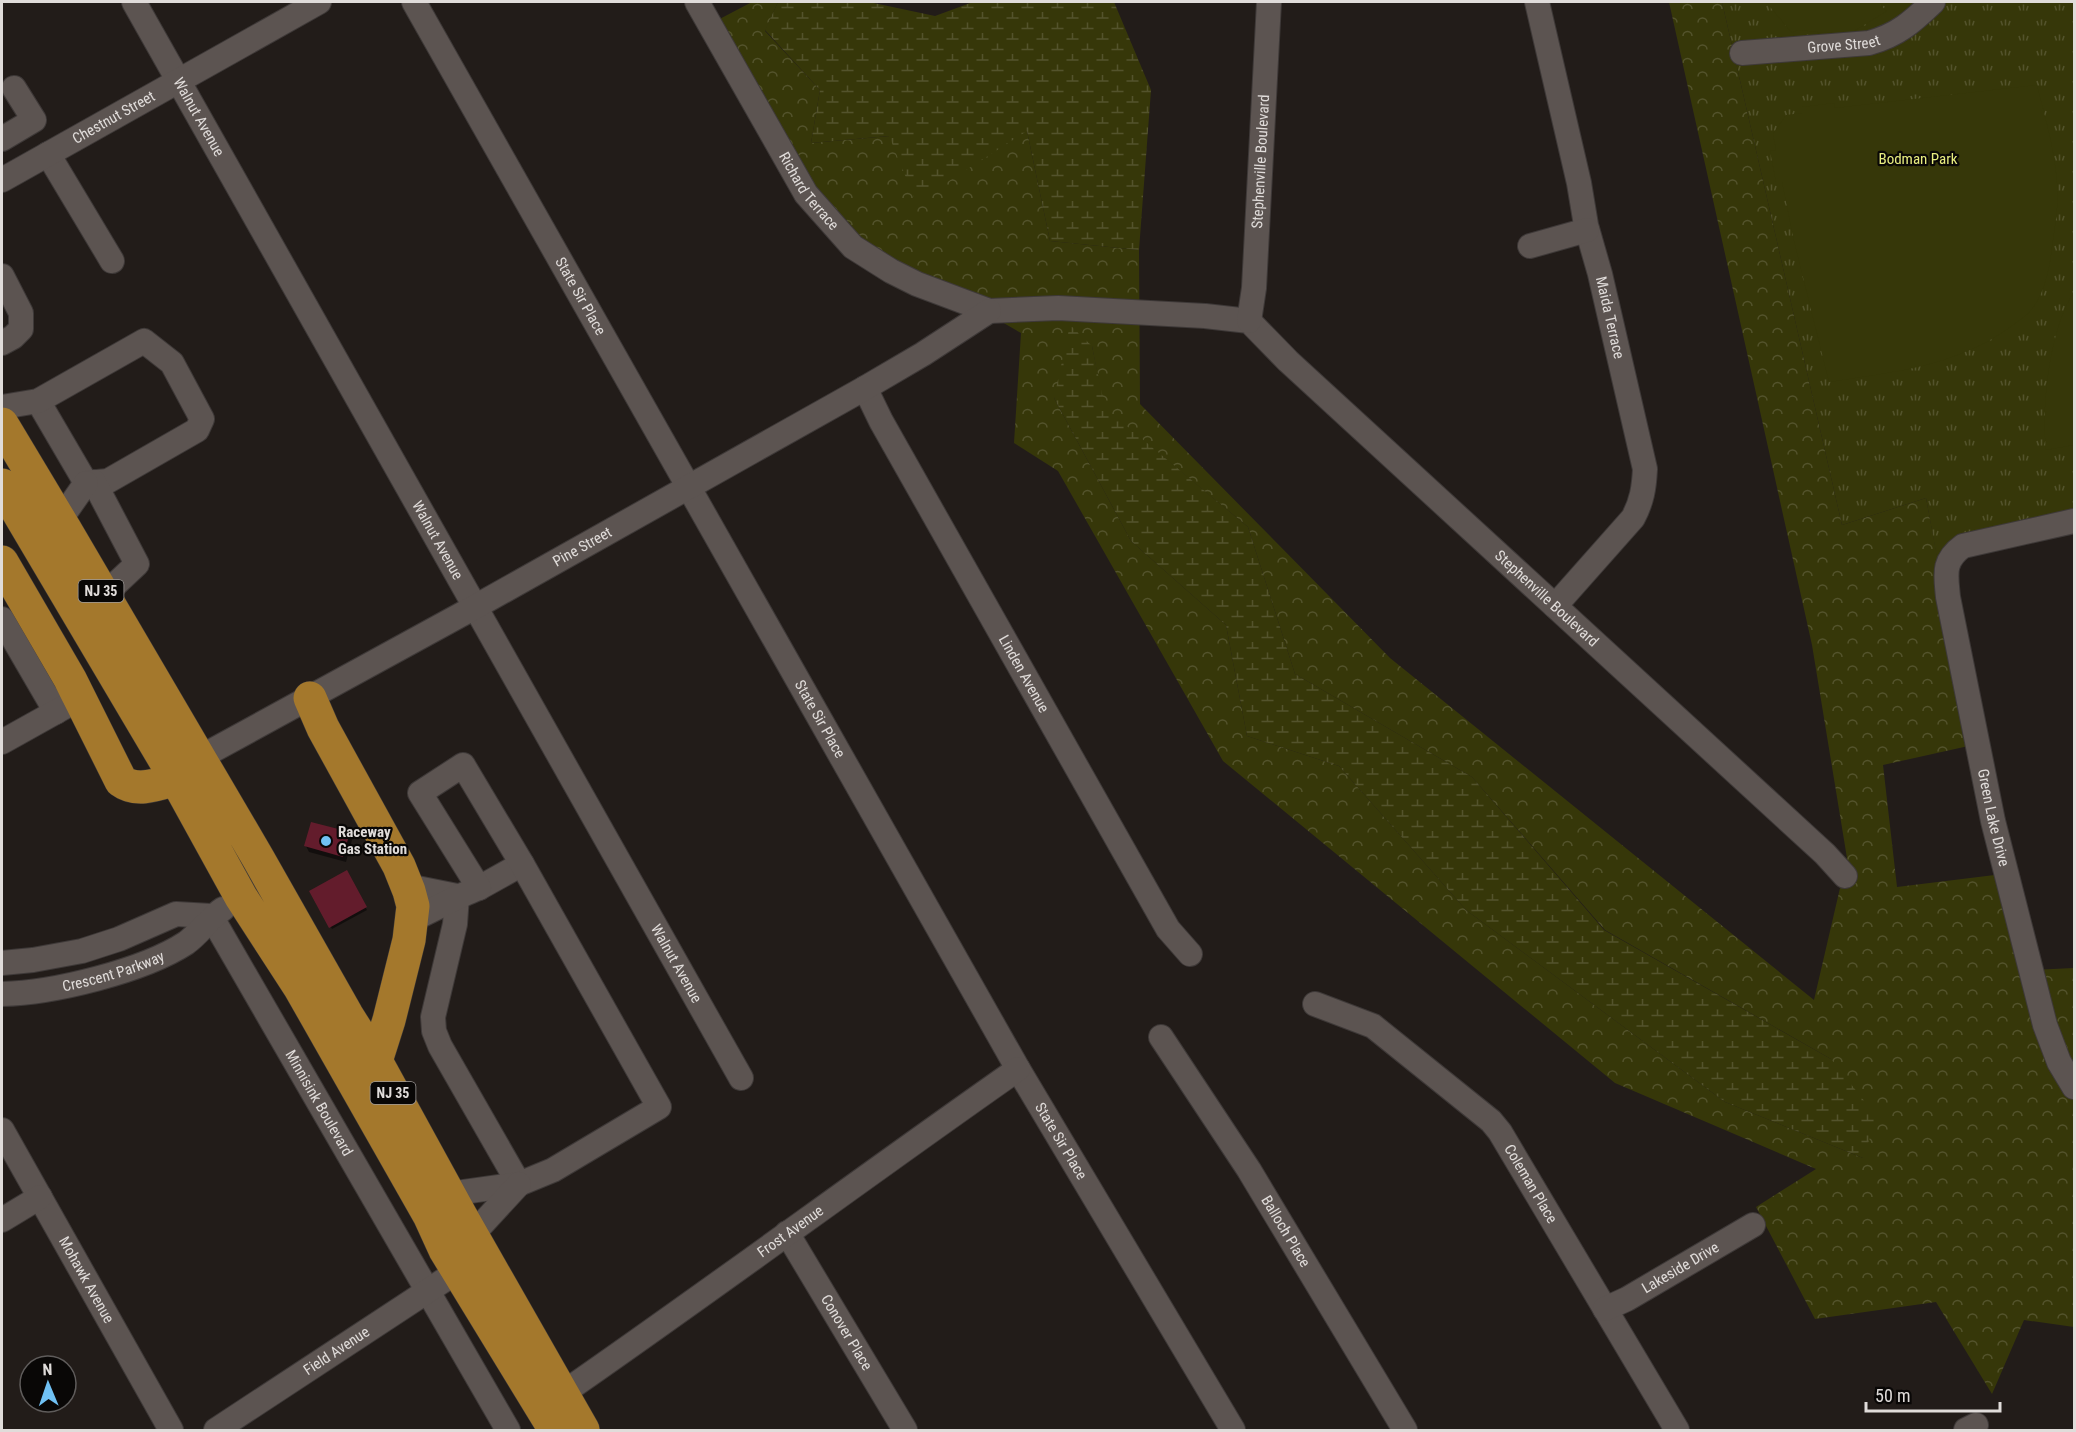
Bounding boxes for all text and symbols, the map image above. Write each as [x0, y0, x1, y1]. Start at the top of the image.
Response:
street label: Grove Street [1807, 31, 1882, 57]
street label: Walnut Avenue [170, 74, 228, 159]
street label: Chestnut Street [69, 87, 158, 148]
street label: Stephenville Boulevard [1248, 94, 1273, 229]
street label: Richard Terrace [775, 149, 843, 234]
park label: Bodman Park [1878, 150, 1958, 168]
street label: State Sir Place [551, 254, 610, 338]
street label: Maida Terrace [1592, 275, 1628, 360]
street label: Walnut Avenue [408, 498, 467, 583]
street label: Pine Street [550, 523, 615, 570]
street label: Stephenville Boulevard [1491, 546, 1602, 650]
road number: NJ 35 [78, 580, 124, 602]
street label: Linden Avenue [995, 632, 1053, 716]
street label: State Sir Place [791, 677, 849, 761]
street label: Green Lake Drive [1974, 767, 2013, 868]
place label: Raceway Gas Station [338, 823, 407, 858]
marker: Raceway Gas Station [319, 834, 333, 848]
street label: Walnut Avenue [647, 921, 706, 1006]
street label: Crescent Parkway [61, 947, 167, 995]
street label: Minnisink Boulevard [281, 1047, 357, 1159]
road number: NJ 35 [370, 1082, 416, 1104]
street label: State Sir Place [1031, 1099, 1091, 1183]
street label: Coleman Place [1500, 1141, 1561, 1227]
street label: Balloch Place [1257, 1192, 1314, 1270]
street label: Frost Avenue [754, 1202, 827, 1261]
street label: Mohawk Avenue [55, 1233, 118, 1326]
street label: Lakeside Drive [1639, 1238, 1722, 1297]
street label: Conover Place [817, 1291, 876, 1374]
street label: Field Avenue [300, 1323, 373, 1379]
north arrow [18, 1354, 78, 1414]
text: N [42, 1360, 53, 1379]
scale bar [1866, 1375, 2000, 1413]
text: 50 m [1875, 1385, 1910, 1406]

